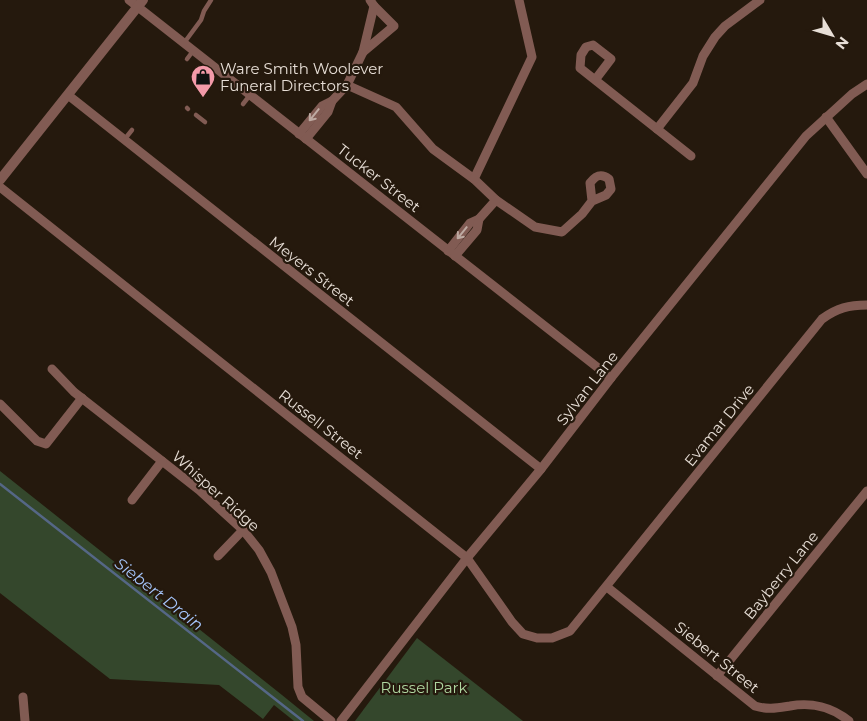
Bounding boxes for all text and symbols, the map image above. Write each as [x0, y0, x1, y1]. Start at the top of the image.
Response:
north arrow [807, 10, 857, 60]
text: N [832, 33, 853, 53]
place label: Ware Smith Woolever Funeral Directors [220, 59, 383, 95]
shop icon: Ware Smith Woolever Funeral Directors [190, 64, 216, 98]
one-way arrow [309, 108, 320, 121]
street label: Tucker Street [334, 140, 424, 216]
one-way arrow [457, 226, 468, 239]
street label: Meyers Street [266, 232, 358, 310]
street label: Sylvan Lane [552, 347, 622, 429]
street label: Evamar Drive [680, 380, 758, 470]
street label: Russell Street [275, 385, 367, 463]
street label: Whisper Ridge [168, 447, 264, 535]
street label: Bayberry Lane [740, 527, 822, 623]
water label: Siebert Drain [111, 554, 207, 634]
street label: Siebert Street [671, 617, 763, 697]
park label: Russel Park [381, 678, 467, 697]

